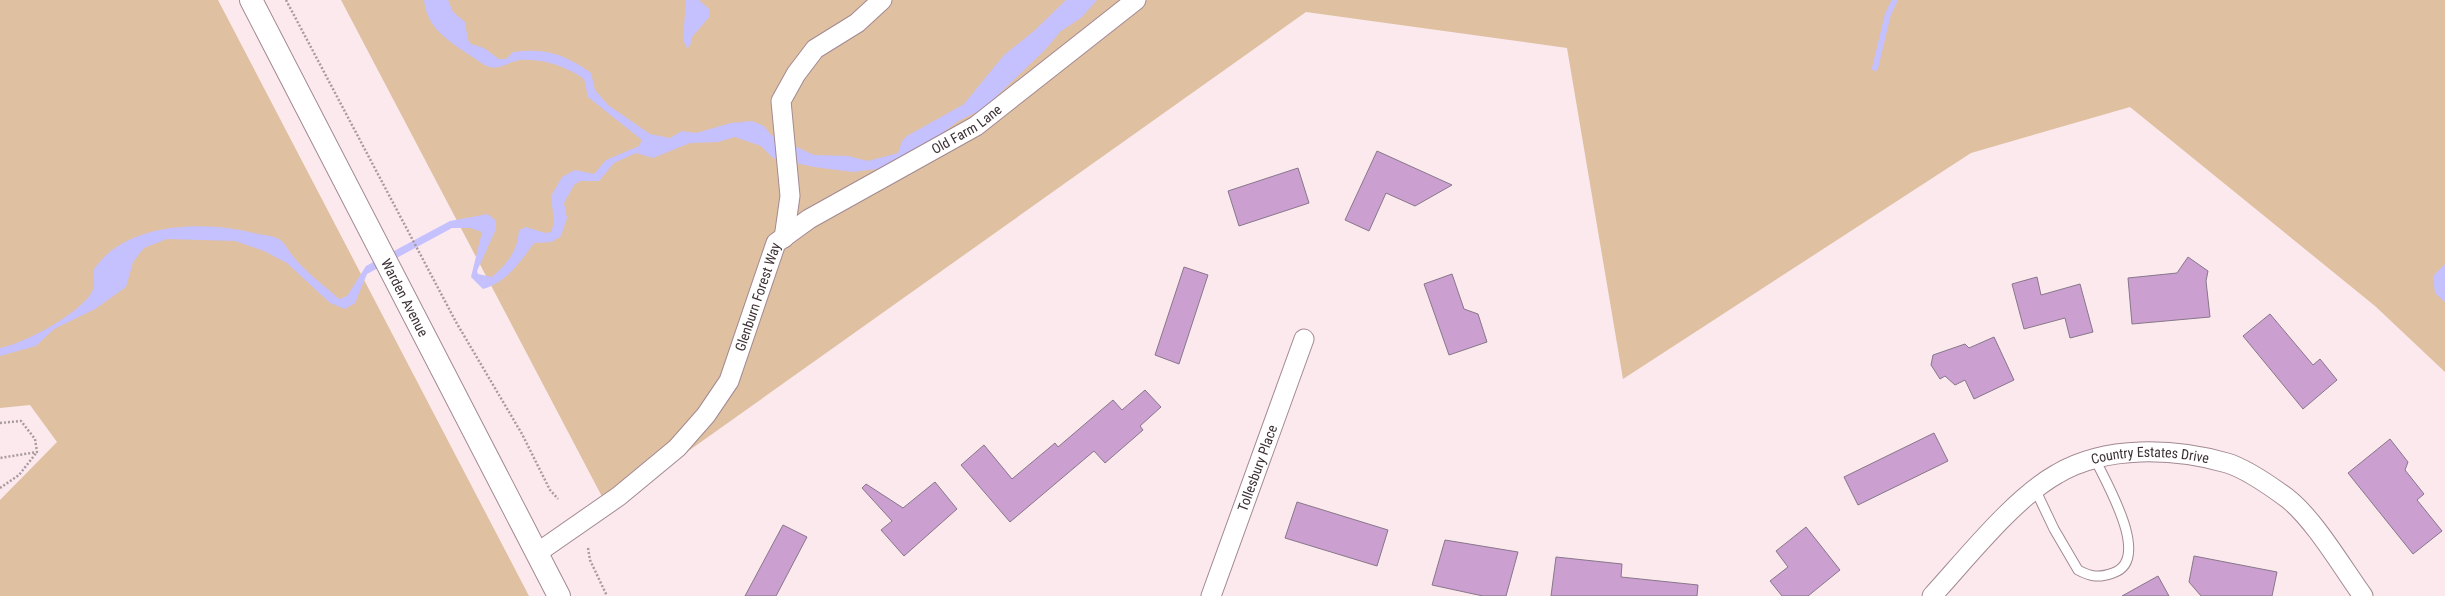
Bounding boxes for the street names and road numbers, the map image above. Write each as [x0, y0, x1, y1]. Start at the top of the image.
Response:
street label: Old Farm Lane [929, 101, 1005, 157]
street label: Glenburn Forest Way [732, 240, 784, 353]
street label: Warden Avenue [378, 256, 432, 339]
street label: Tollesbury Place [1234, 422, 1280, 514]
street label: Country Estates Drive [2089, 444, 2211, 467]

